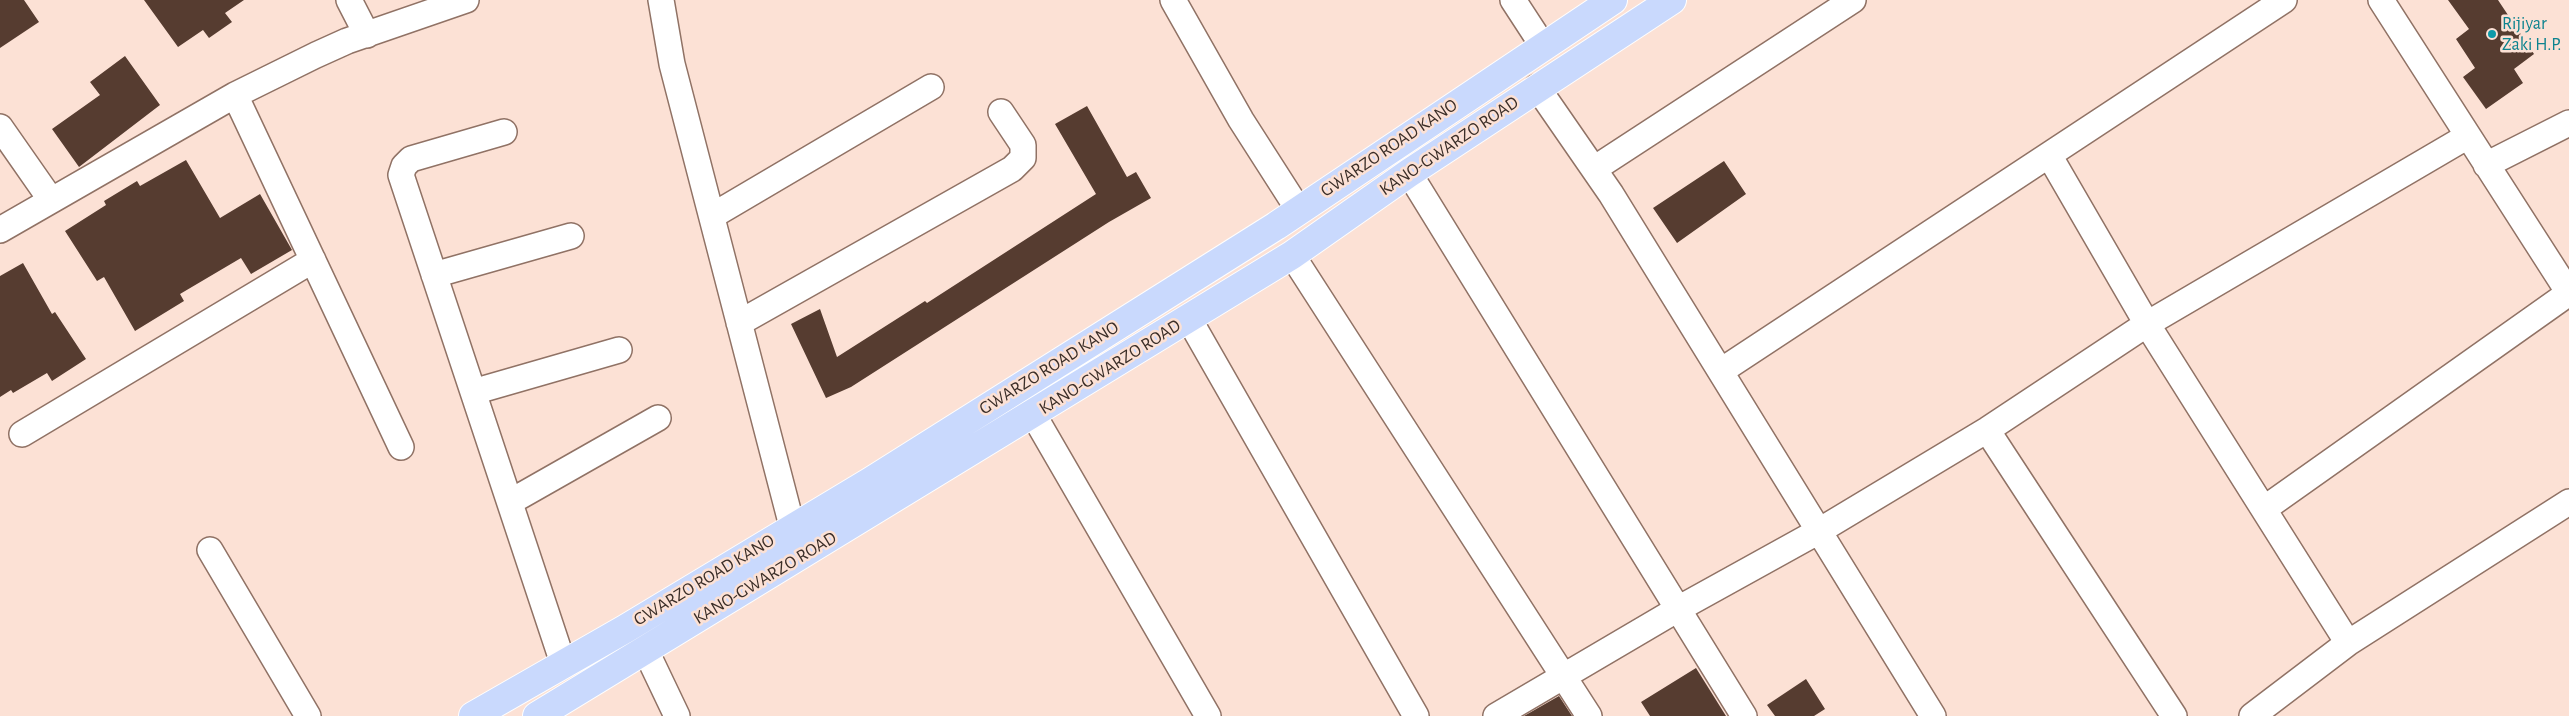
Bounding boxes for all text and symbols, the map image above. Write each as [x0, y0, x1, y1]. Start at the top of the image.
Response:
place label: Rijiyar Zaki H.P. [2502, 13, 2561, 56]
marker: Rijiyar Zaki H.P. [2486, 28, 2498, 40]
street label: KANO-GWARZO ROAD [1375, 91, 1523, 201]
street label: GWARZO ROAD KANO [1316, 94, 1462, 202]
street label: KANO-GWARZO ROAD [1035, 315, 1185, 419]
street label: GWARZO ROAD KANO [975, 316, 1123, 420]
street label: KANO-GWARZO ROAD [690, 527, 840, 629]
street label: GWARZO ROAD KANO [630, 529, 778, 631]

